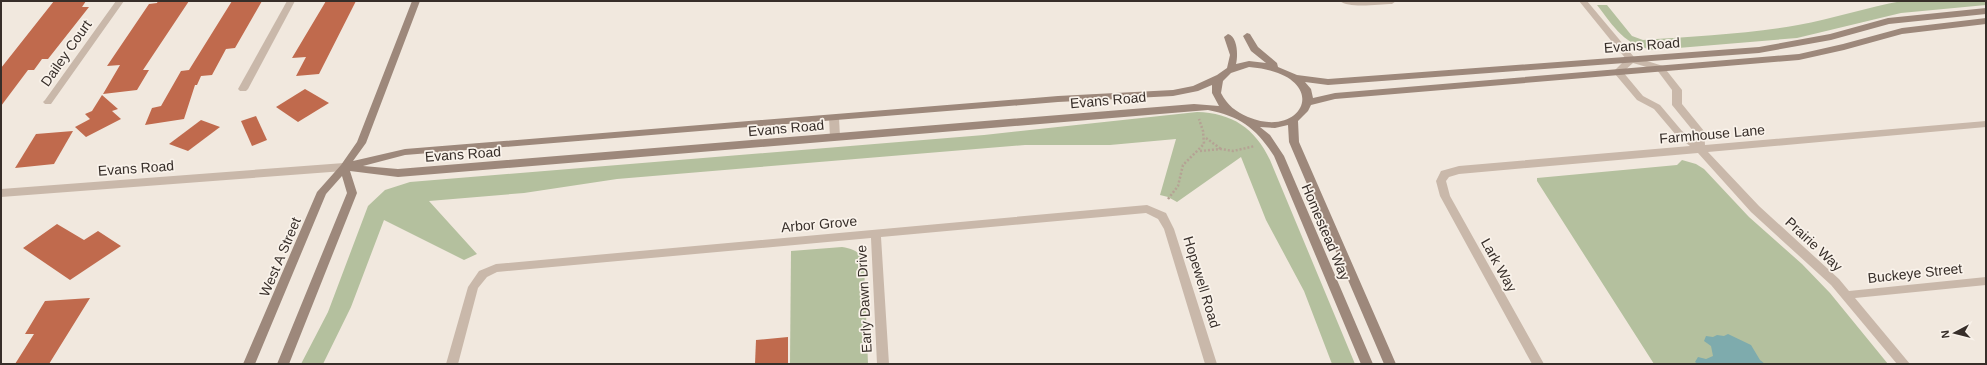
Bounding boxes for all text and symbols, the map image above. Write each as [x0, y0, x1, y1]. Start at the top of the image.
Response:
street label: Dailey Court [37, 17, 95, 89]
street label: Evans Road [1603, 34, 1681, 56]
street label: Evans Road [1069, 89, 1147, 111]
street label: Evans Road [747, 117, 825, 139]
street label: Farmhouse Lane [1659, 121, 1766, 147]
street label: Evans Road [424, 143, 502, 165]
street label: Evans Road [97, 157, 175, 179]
street label: Homestead Way [1299, 181, 1353, 283]
street label: Arbor Grove [780, 213, 858, 235]
street label: Prairie Way [1782, 214, 1846, 274]
street label: West A Street [256, 215, 304, 299]
street label: Hopewell Road [1180, 234, 1224, 330]
street label: Lark Way [1478, 235, 1520, 295]
street label: Early Dawn Drive [853, 244, 875, 353]
street label: Buckeye Street [1867, 260, 1963, 286]
north arrow [1935, 313, 1975, 353]
text: N [1939, 329, 1952, 339]

